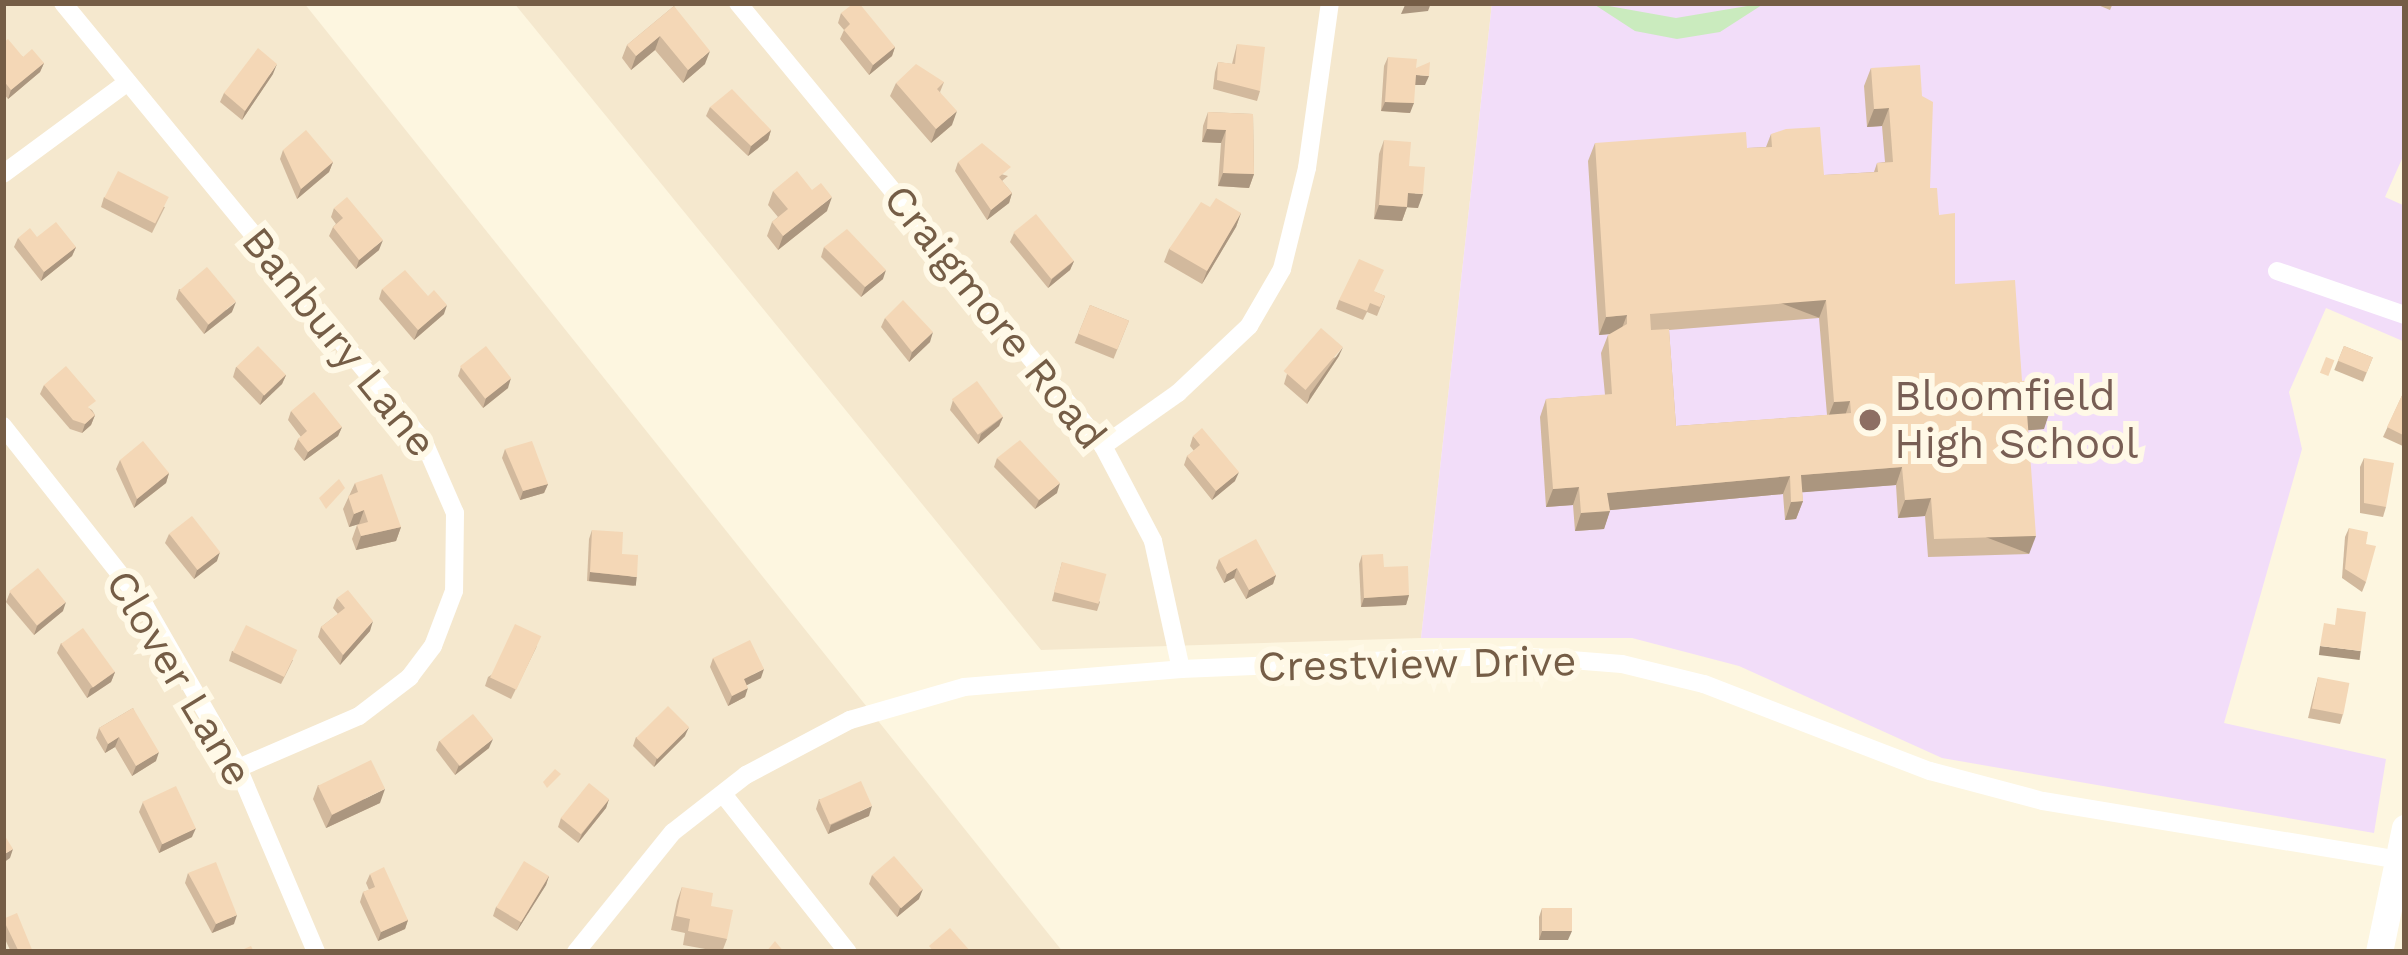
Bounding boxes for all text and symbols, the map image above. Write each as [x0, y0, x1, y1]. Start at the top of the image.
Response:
street label: Craigmore Road [873, 175, 1117, 459]
street label: Banbury Lane [231, 217, 447, 467]
place label: Bloomfield High School [1894, 371, 2138, 470]
marker: Bloomfield High School [1857, 407, 1883, 433]
street label: Clover Lane [95, 561, 263, 795]
street label: Crestview Drive [1257, 636, 1577, 692]

